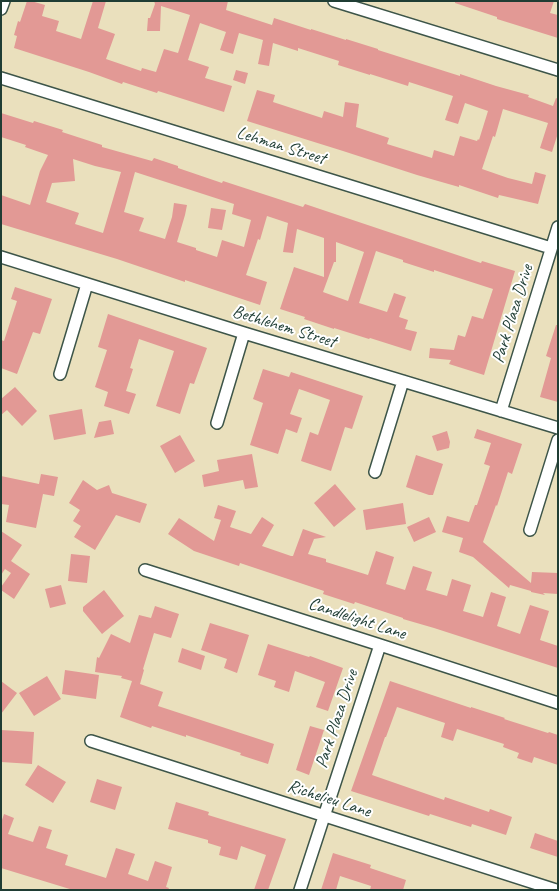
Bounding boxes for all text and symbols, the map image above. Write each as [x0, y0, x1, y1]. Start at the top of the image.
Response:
street label: Lehman Street [234, 122, 328, 170]
street label: Park Plaza Drive [488, 262, 538, 366]
street label: Bethlehem Street [230, 301, 338, 353]
street label: Candlelight Lane [306, 593, 408, 645]
street label: Park Plaza Drive [311, 667, 363, 771]
street label: Richelieu Lane [285, 775, 373, 823]

